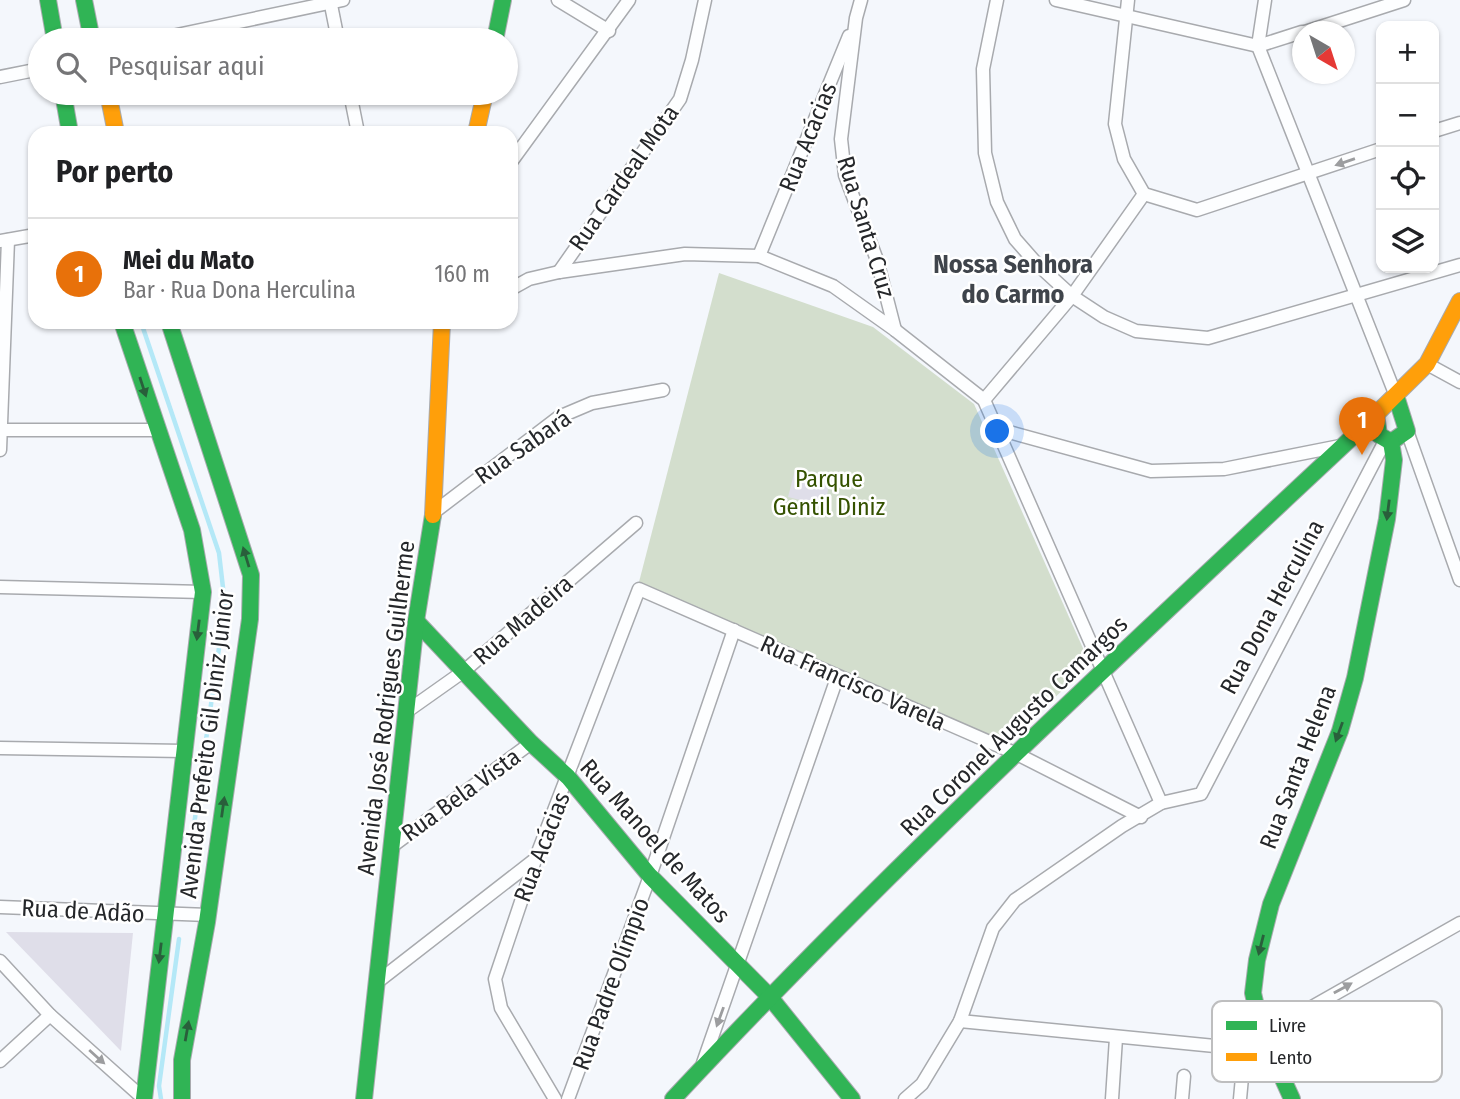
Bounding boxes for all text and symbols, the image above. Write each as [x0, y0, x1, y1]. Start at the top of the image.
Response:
north arrow [1292, 21, 1355, 84]
map controls [1376, 21, 1439, 273]
button: + [1376, 21, 1439, 84]
search box [28, 28, 518, 105]
icon: search [52, 48, 90, 86]
text: Pesquisar aqui [108, 51, 265, 82]
street label: Rua Acácias [773, 78, 843, 196]
button: − [1376, 84, 1439, 147]
street label: Rua Cardeal Mota [563, 100, 685, 256]
button: locate [1376, 147, 1439, 210]
street label: Rua Santa Cruz [831, 153, 901, 301]
text: Por perto [56, 154, 173, 190]
one-way arrow [1334, 157, 1355, 168]
button: layers [1376, 210, 1439, 273]
text: Mei du Mato [123, 245, 254, 276]
district label: Nossa Senhora do Carmo [933, 249, 1093, 310]
text: 1 [74, 260, 84, 288]
text: 160 m [435, 260, 490, 288]
text: Bar · Rua Dona Herculina [123, 276, 356, 304]
one-way arrow [138, 377, 149, 398]
pin: 1 [1339, 397, 1385, 455]
street label: Rua Sabará [470, 404, 576, 490]
your location [980, 414, 1014, 448]
park label: Parque Gentil Diniz [773, 465, 885, 521]
one-way arrow [1382, 499, 1393, 521]
street label: Rua Dona Herculina [1214, 515, 1330, 699]
street label: Avenida José Rodrigues Guilherme [352, 539, 420, 877]
one-way arrow [240, 547, 250, 568]
street label: Rua Madeira [468, 569, 578, 671]
street label: Avenida Prefeito Gil Diniz Júnior [174, 587, 240, 900]
street label: Rua Coronel Augusto Camargos [895, 610, 1133, 842]
one-way arrow [193, 619, 204, 641]
street label: Rua Francisco Varela [756, 630, 950, 736]
street label: Rua Santa Helena [1254, 681, 1342, 853]
one-way arrow [1333, 722, 1344, 743]
street label: Rua Bela Vista [396, 743, 526, 847]
street label: Rua Manoel de Matos [574, 753, 736, 929]
street label: Rua Acácias [508, 788, 576, 906]
one-way arrow [218, 796, 229, 818]
street label: Rua de Adão [21, 894, 145, 928]
street label: Rua Padre Olímpio [567, 894, 655, 1074]
one-way arrow [1255, 934, 1266, 956]
one-way arrow [154, 942, 165, 964]
one-way arrow [1333, 982, 1353, 994]
legend [1212, 1001, 1442, 1082]
one-way arrow [714, 1006, 725, 1027]
text: Livre [1269, 1014, 1306, 1037]
one-way arrow [182, 1020, 193, 1042]
text: Lento [1269, 1046, 1312, 1069]
one-way arrow [88, 1049, 106, 1065]

